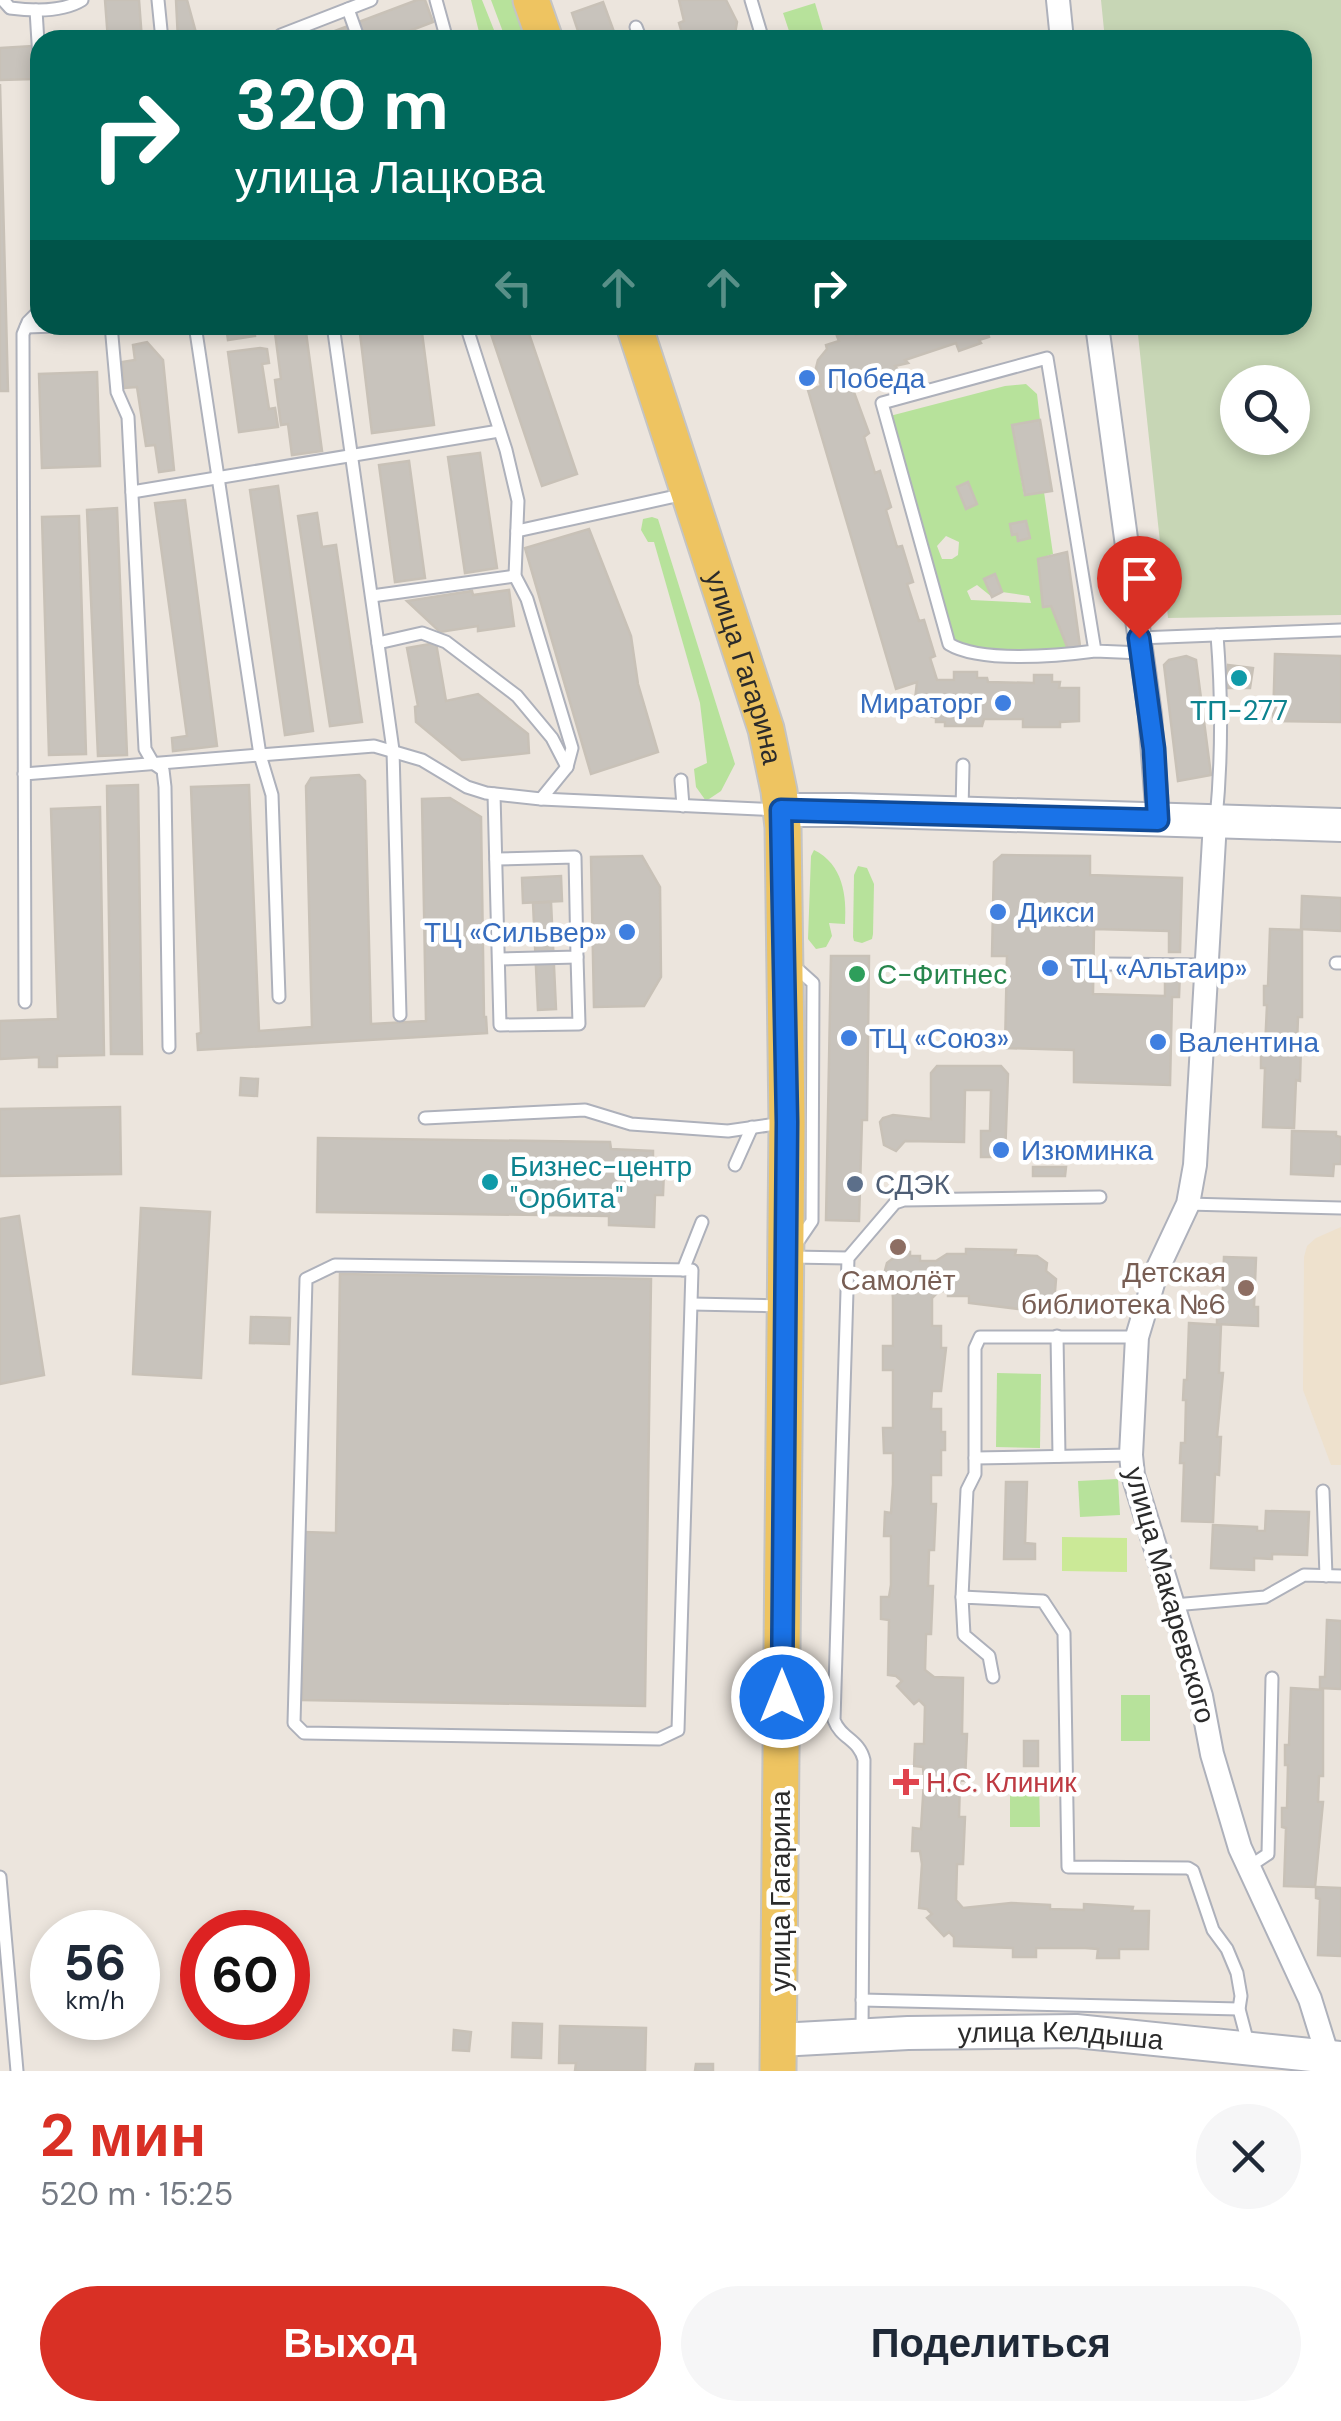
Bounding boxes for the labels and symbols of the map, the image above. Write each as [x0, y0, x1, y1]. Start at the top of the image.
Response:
place label: Победа [827, 360, 926, 397]
marker: Победа [796, 367, 818, 389]
pin [1097, 536, 1182, 639]
street label: улица Гагарина [697, 566, 791, 768]
marker: ТП-277 [1228, 667, 1250, 689]
place label: Мираторг [860, 685, 983, 722]
marker: Мираторг [992, 692, 1014, 714]
place label: ТП-277 [1190, 692, 1288, 729]
place label: Дикси [1018, 894, 1095, 931]
marker: Дикси [987, 901, 1009, 923]
place label: ТЦ «Сильвер» [424, 914, 607, 951]
marker: ТЦ «Сильвер» [616, 921, 638, 943]
place label: ТЦ «Альтаир» [1070, 950, 1247, 987]
place label: С-Фитнес [877, 956, 1007, 993]
marker: ТЦ «Альтаир» [1039, 957, 1061, 979]
marker: С-Фитнес [846, 963, 868, 985]
place label: ТЦ «Союз» [869, 1020, 1009, 1057]
place label: Валентина [1178, 1024, 1320, 1061]
marker: ТЦ «Союз» [838, 1027, 860, 1049]
marker: Валентина [1147, 1031, 1169, 1053]
place label: Изюминка [1021, 1132, 1154, 1169]
marker: Изюминка [990, 1139, 1012, 1161]
place label: Бизнес-центр "Орбита" [510, 1148, 692, 1217]
place label: СДЭК [875, 1166, 951, 1203]
marker: Бизнес-центр "Орбита" [479, 1171, 501, 1193]
marker: СДЭК [844, 1173, 866, 1195]
marker: Самолёт [887, 1236, 909, 1258]
place label: Детская библиотека №6 [1021, 1254, 1226, 1323]
place label: Самолёт [840, 1262, 956, 1299]
marker: Детская библиотека №6 [1235, 1277, 1257, 1299]
street label: улица Макаревского [1116, 1462, 1224, 1728]
position arrow [730, 1645, 834, 1749]
place label: Н.С. Клиник [926, 1764, 1077, 1801]
marker: Н.С. Клиник [895, 1771, 917, 1793]
street label: улица Гагарина [762, 1790, 799, 1992]
speed limit sign: 60 [180, 1910, 310, 2040]
street label: улица Келдыша [957, 2012, 1166, 2058]

